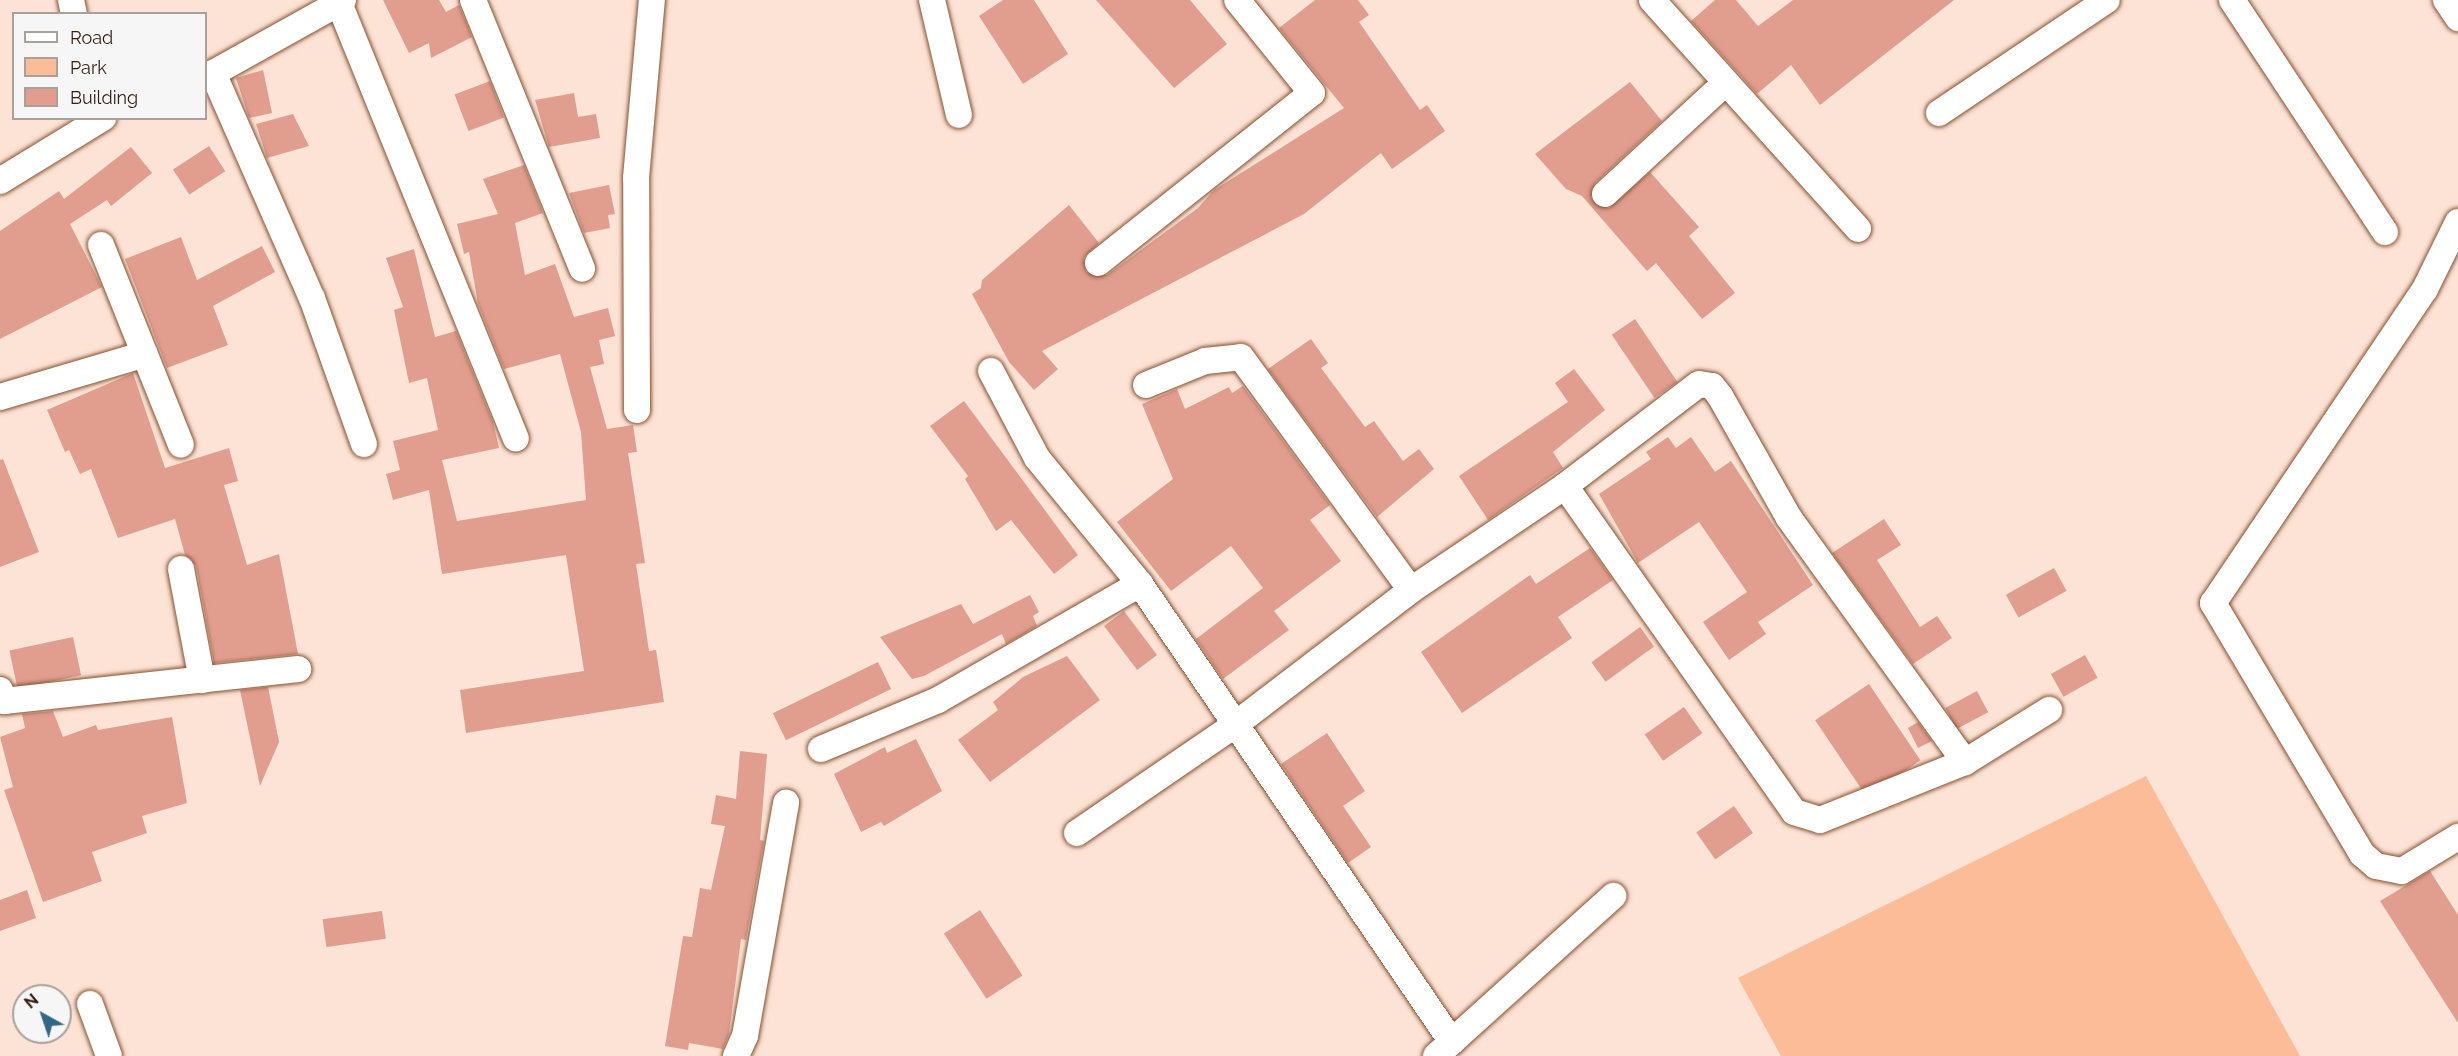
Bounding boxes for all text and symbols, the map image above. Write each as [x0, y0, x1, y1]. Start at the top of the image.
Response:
legend [12, 12, 207, 120]
text: Road [70, 27, 113, 48]
text: Park [70, 57, 107, 78]
text: Building [70, 87, 138, 108]
north arrow [12, 984, 72, 1044]
text: N [21, 990, 42, 1013]

